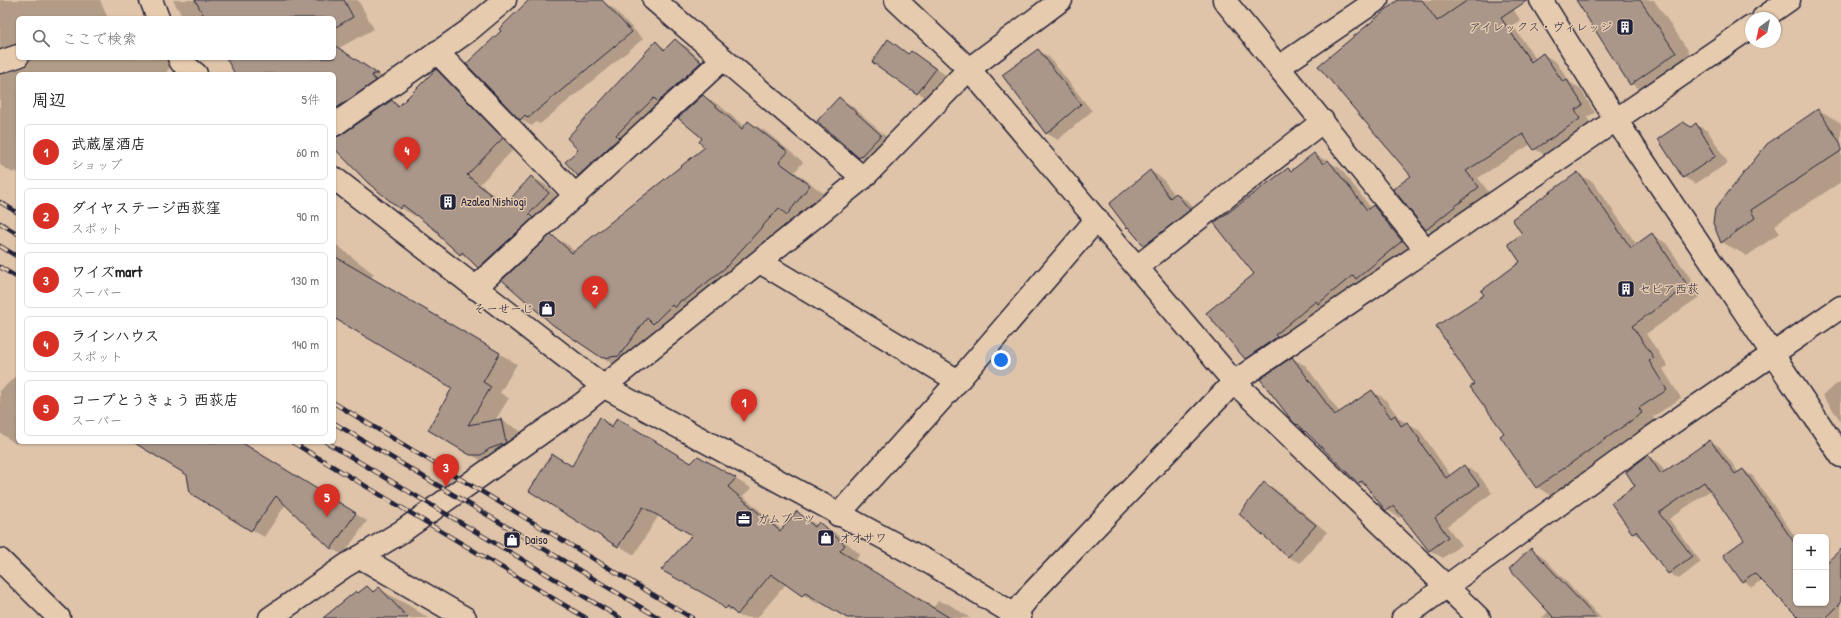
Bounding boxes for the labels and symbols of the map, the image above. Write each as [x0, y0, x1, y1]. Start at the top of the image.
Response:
north arrow [1745, 12, 1781, 48]
building icon: アイレックス・ヴィレッジ [1615, 17, 1635, 37]
place label: アイレックス・ヴィレッジ [1469, 18, 1612, 35]
pin: 4 [394, 137, 420, 170]
building icon: Azalea Nishiogi [438, 192, 458, 212]
place label: Azalea Nishiogi [461, 193, 526, 210]
pin: 2 [582, 276, 608, 309]
building icon: セピア西荻 [1616, 279, 1636, 299]
place label: セピア西荻 [1639, 280, 1699, 297]
shop icon: そーせーじ [537, 299, 557, 319]
place label: そーせーじ [474, 300, 534, 317]
your location [991, 350, 1011, 370]
pin: 1 [731, 389, 757, 422]
pin: 3 [433, 454, 459, 487]
pin: 5 [314, 484, 340, 517]
office icon: ガムブーツ [734, 509, 754, 529]
place label: ガムブーツ [757, 510, 815, 527]
shop icon: オオサワ [816, 528, 836, 548]
place label: オオサワ [839, 529, 887, 546]
shop icon: Daiso [502, 530, 522, 550]
place label: Daiso [525, 531, 548, 548]

